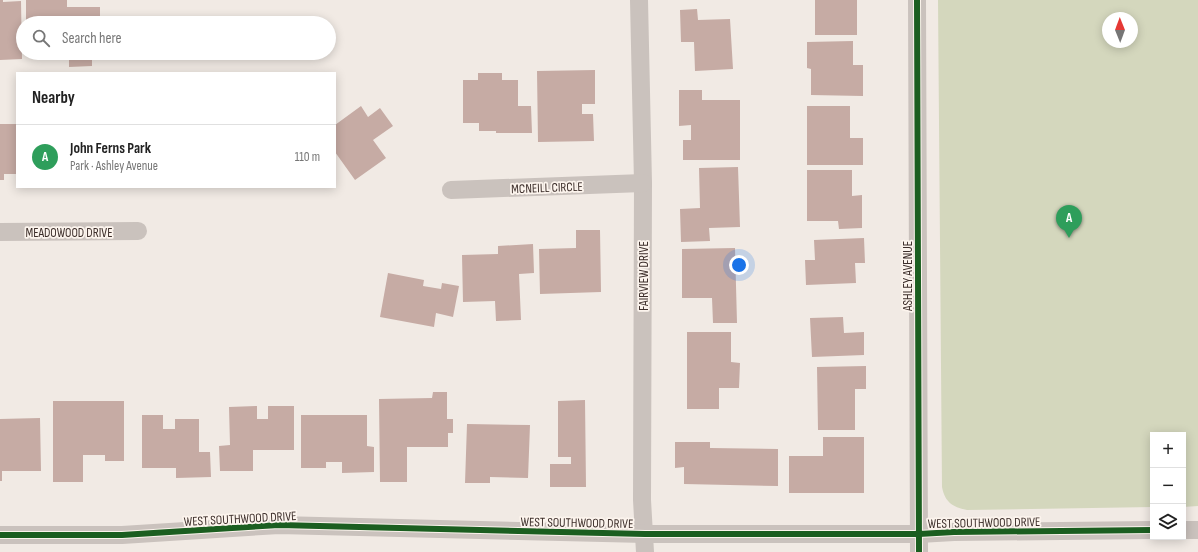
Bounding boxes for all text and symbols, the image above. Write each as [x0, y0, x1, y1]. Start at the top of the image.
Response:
north arrow [1102, 12, 1138, 48]
search box [16, 16, 336, 60]
icon: search [30, 27, 52, 49]
text: Search here [62, 29, 122, 48]
text: Nearby [32, 88, 75, 108]
text: John Ferns Park [70, 139, 151, 158]
text: A [42, 149, 48, 165]
text: 110 m [295, 149, 320, 165]
text: Park · Ashley Avenue [70, 158, 158, 174]
street label: MCNEILL CIRCLE [511, 179, 583, 197]
pin: A [1056, 205, 1082, 238]
street label: MEADOWOOD DRIVE [25, 225, 113, 241]
street label: FAIRVIEW DRIVE [636, 241, 652, 311]
street label: ASHLEY AVENUE [900, 241, 916, 312]
your location [729, 255, 749, 275]
map controls [1150, 432, 1186, 540]
button: + [1150, 432, 1186, 468]
button: − [1150, 468, 1186, 504]
button: layers [1150, 504, 1186, 540]
street label: WEST SOUTHWOOD DRIVE [183, 508, 297, 530]
street label: WEST SOUTHWOOD DRIVE [520, 514, 634, 532]
street label: WEST SOUTHWOOD DRIVE [927, 514, 1041, 532]

